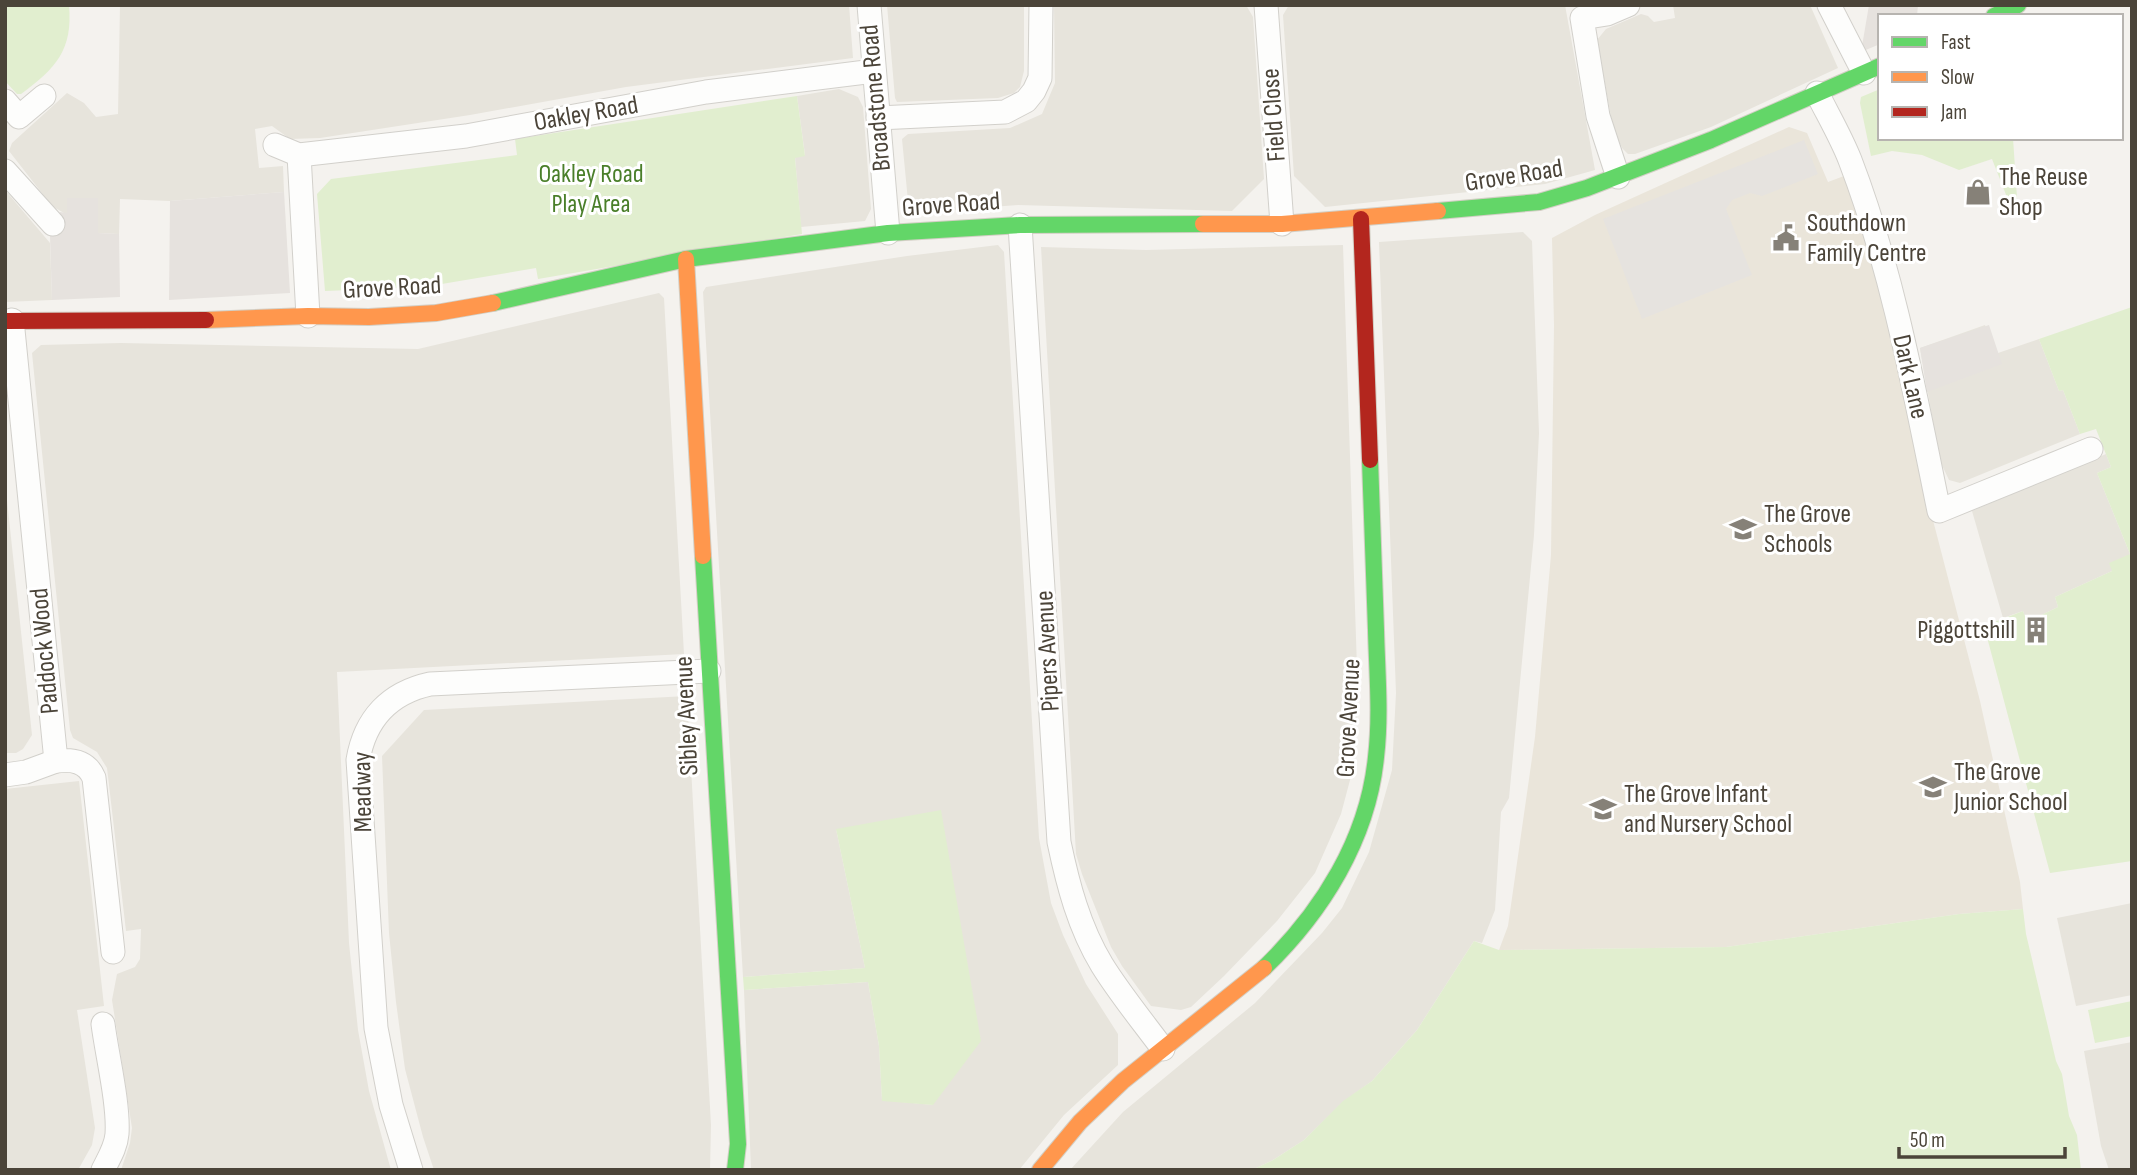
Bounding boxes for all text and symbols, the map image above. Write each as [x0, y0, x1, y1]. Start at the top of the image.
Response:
legend [1878, 14, 2123, 140]
street label: Broadstone Road [854, 23, 898, 173]
text: Fast [1941, 30, 1971, 55]
text: Slow [1941, 65, 1975, 90]
street label: Field Close [1255, 67, 1293, 163]
street label: Oakley Road [532, 90, 640, 138]
text: Jam [1940, 100, 1967, 125]
street label: Grove Road [1463, 153, 1565, 199]
park label: Oakley Road Play Area [538, 159, 644, 220]
place label: The Reuse Shop [1999, 162, 2088, 223]
shop icon: The Reuse Shop [1963, 177, 1993, 207]
street label: Grove Road [901, 186, 1001, 224]
place label: Southdown Family Centre [1807, 208, 1927, 269]
public building icon: Southdown Family Centre [1771, 223, 1801, 253]
street label: Grove Road [342, 270, 442, 306]
street label: Dark Lane [1885, 332, 1935, 422]
place label: The Grove Schools [1764, 499, 1851, 560]
school or university icon: The Grove Schools [1728, 514, 1758, 544]
street label: Paddock Wood [24, 587, 66, 715]
street label: Pipers Avenue [1029, 590, 1067, 712]
place label: Piggottshill [1917, 615, 2015, 646]
building icon: Piggottshill [2021, 615, 2051, 645]
street label: Sibley Avenue [668, 655, 706, 777]
street label: Grove Avenue [1330, 658, 1368, 778]
street label: Meadway [347, 751, 379, 833]
place label: The Grove Junior School [1953, 757, 2068, 818]
school or university icon: The Grove Junior School [1918, 772, 1948, 802]
place label: The Grove Infant and Nursery School [1624, 779, 1792, 840]
school or university icon: The Grove Infant and Nursery School [1588, 794, 1618, 824]
scale bar [1899, 1116, 2065, 1160]
text: 50 m [1910, 1128, 1945, 1153]

